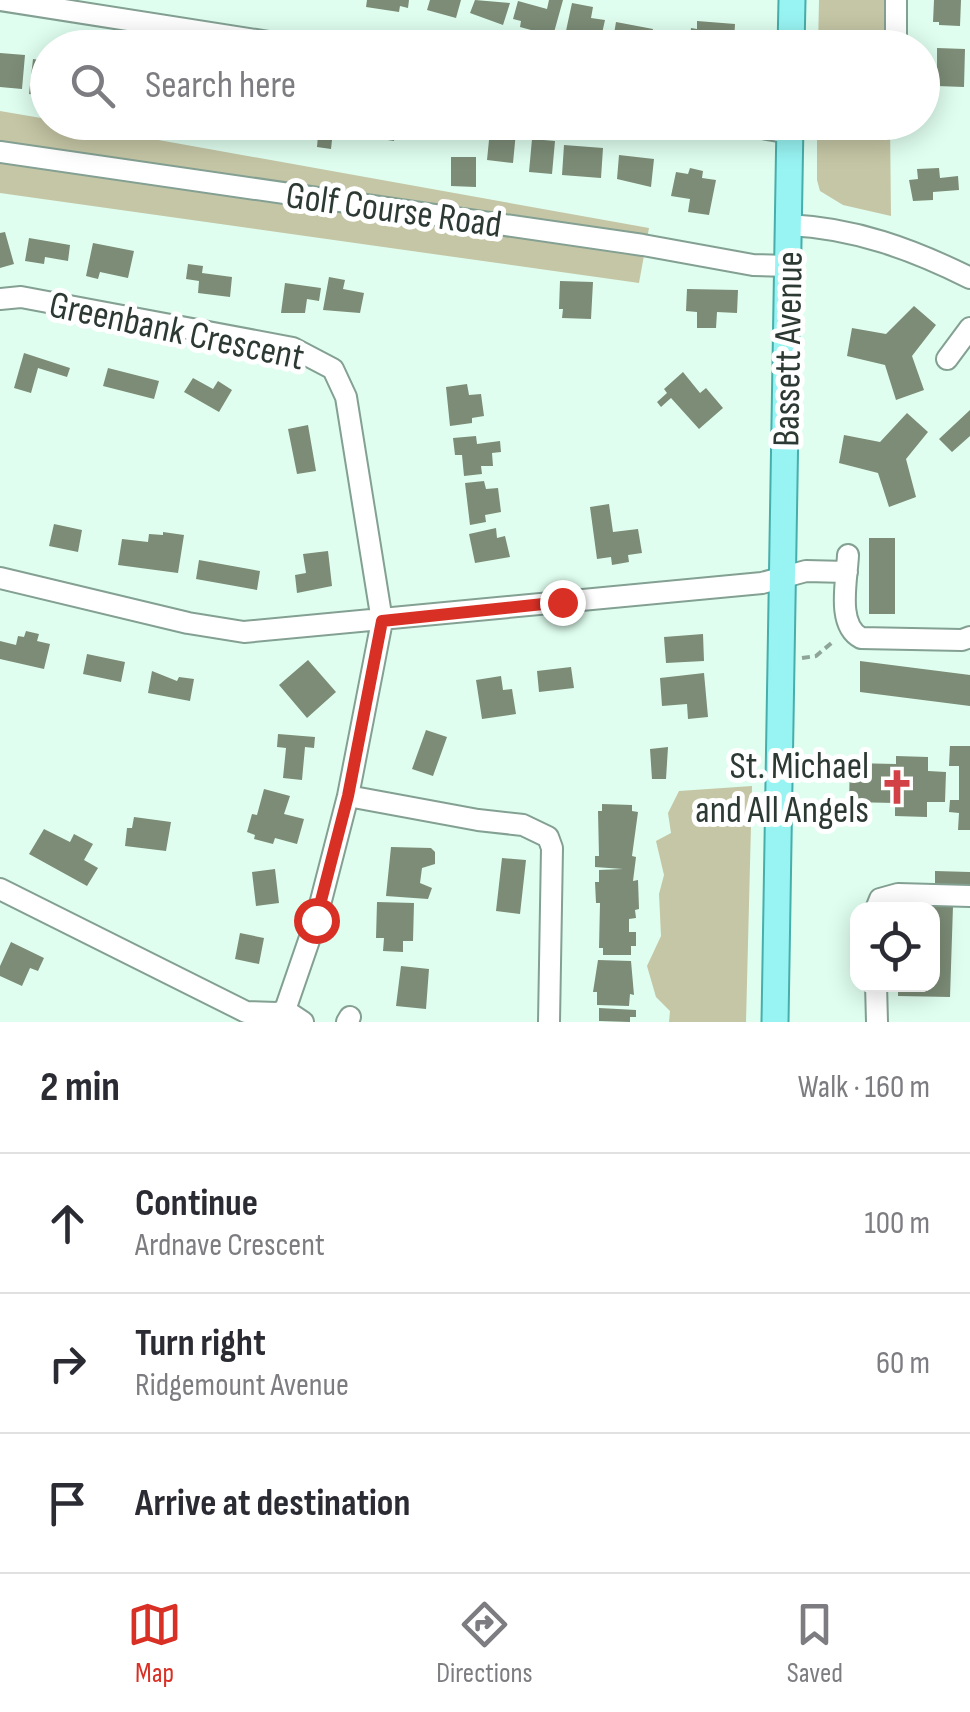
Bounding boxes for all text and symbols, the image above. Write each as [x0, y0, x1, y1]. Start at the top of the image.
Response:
search box [30, 30, 940, 140]
icon: search [65, 58, 120, 113]
text: Search here [145, 63, 296, 108]
street label: Golf Course Road [283, 173, 504, 248]
street label: Bassett Avenue [764, 251, 813, 447]
street label: Greenbank Crescent [45, 283, 308, 380]
route end [540, 580, 586, 626]
place label: St. Michael and All Angels [695, 744, 869, 833]
church icon: St. Michael and All Angels [878, 768, 916, 806]
route start [294, 898, 340, 944]
map controls [850, 902, 940, 992]
button: locate [850, 902, 940, 992]
text: 2 min [40, 1062, 120, 1113]
text: Walk · 160 m [798, 1068, 930, 1107]
text: Continue [135, 1181, 258, 1226]
icon: ahead [40, 1196, 95, 1251]
text: 100 m [865, 1204, 930, 1243]
text: Ardnave Crescent [135, 1226, 325, 1265]
text: Turn right [135, 1321, 266, 1366]
icon: right [40, 1336, 95, 1391]
text: 60 m [876, 1344, 930, 1383]
text: Ridgemount Avenue [135, 1366, 349, 1405]
icon: arrive [40, 1476, 95, 1531]
text: Arrive at destination [135, 1481, 410, 1526]
tab: Map [127, 1597, 182, 1690]
tab: Directions [436, 1597, 533, 1690]
tab: Saved [787, 1597, 843, 1690]

